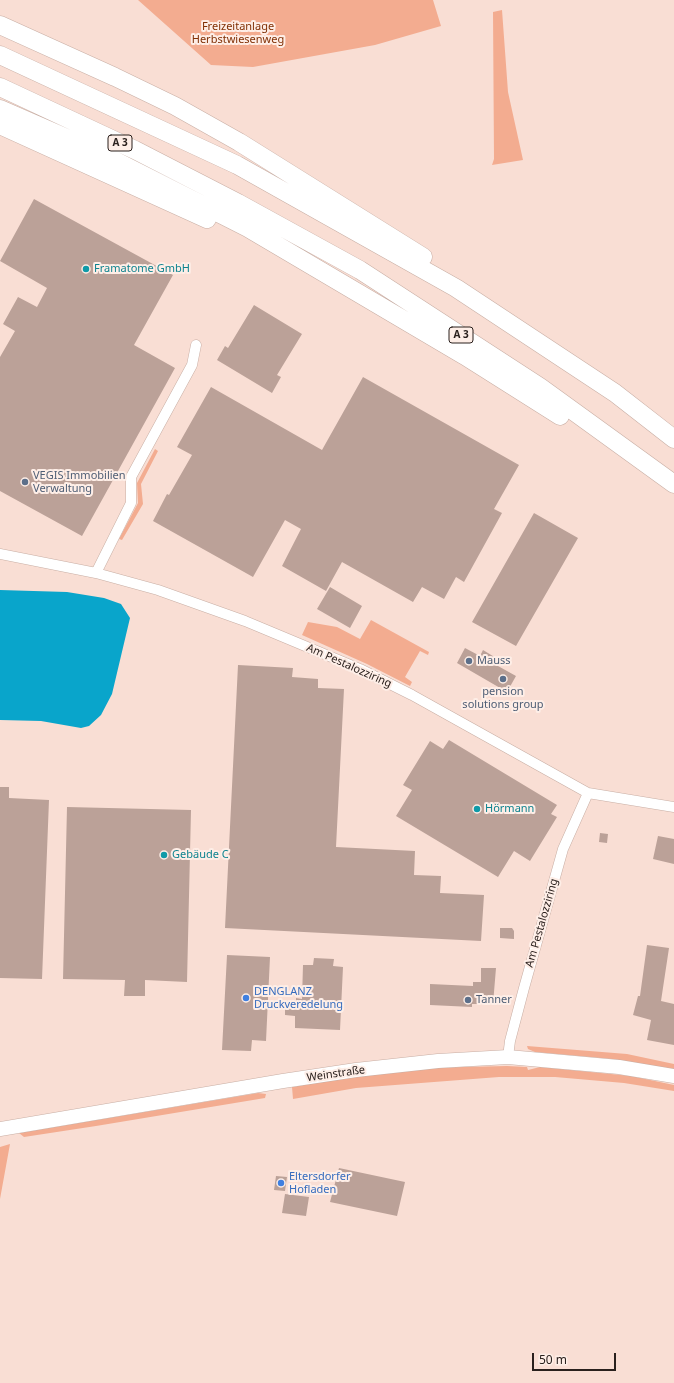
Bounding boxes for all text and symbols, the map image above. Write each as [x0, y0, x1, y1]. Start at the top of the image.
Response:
park label: Freizeitanlage Herbstwiesenweg [192, 20, 284, 46]
road number: A 3 [108, 135, 132, 151]
place label: Framatome GmbH [94, 262, 190, 276]
marker: Framatome GmbH [81, 264, 91, 274]
road number: A 3 [449, 327, 473, 343]
place label: VEGIS Immobilien Verwaltung [33, 469, 126, 495]
marker: VEGIS Immobilien Verwaltung [20, 477, 30, 487]
street label: Am Pestalozziring [304, 641, 394, 691]
place label: Mauss [477, 654, 510, 668]
marker: Mauss [464, 656, 474, 666]
marker: pension solutions group [498, 674, 508, 684]
place label: pension solutions group [462, 685, 544, 711]
place label: Hörmann [485, 802, 534, 816]
marker: Hörmann [472, 804, 482, 814]
place label: Gebäude C [172, 848, 229, 862]
marker: Gebäude C [159, 850, 169, 860]
street label: Am Pestalozziring [523, 877, 561, 969]
place label: DENGLANZ Druckveredelung [254, 985, 343, 1011]
marker: DENGLANZ Druckveredelung [241, 993, 251, 1003]
place label: Tanner [476, 993, 512, 1007]
marker: Tanner [463, 995, 473, 1005]
street label: Weinstraße [306, 1063, 366, 1085]
place label: Eltersdorfer Hofladen [289, 1170, 350, 1196]
marker: Eltersdorfer Hofladen [276, 1178, 286, 1188]
scale bar [534, 1345, 618, 1371]
text: 50 m [539, 1351, 567, 1368]

